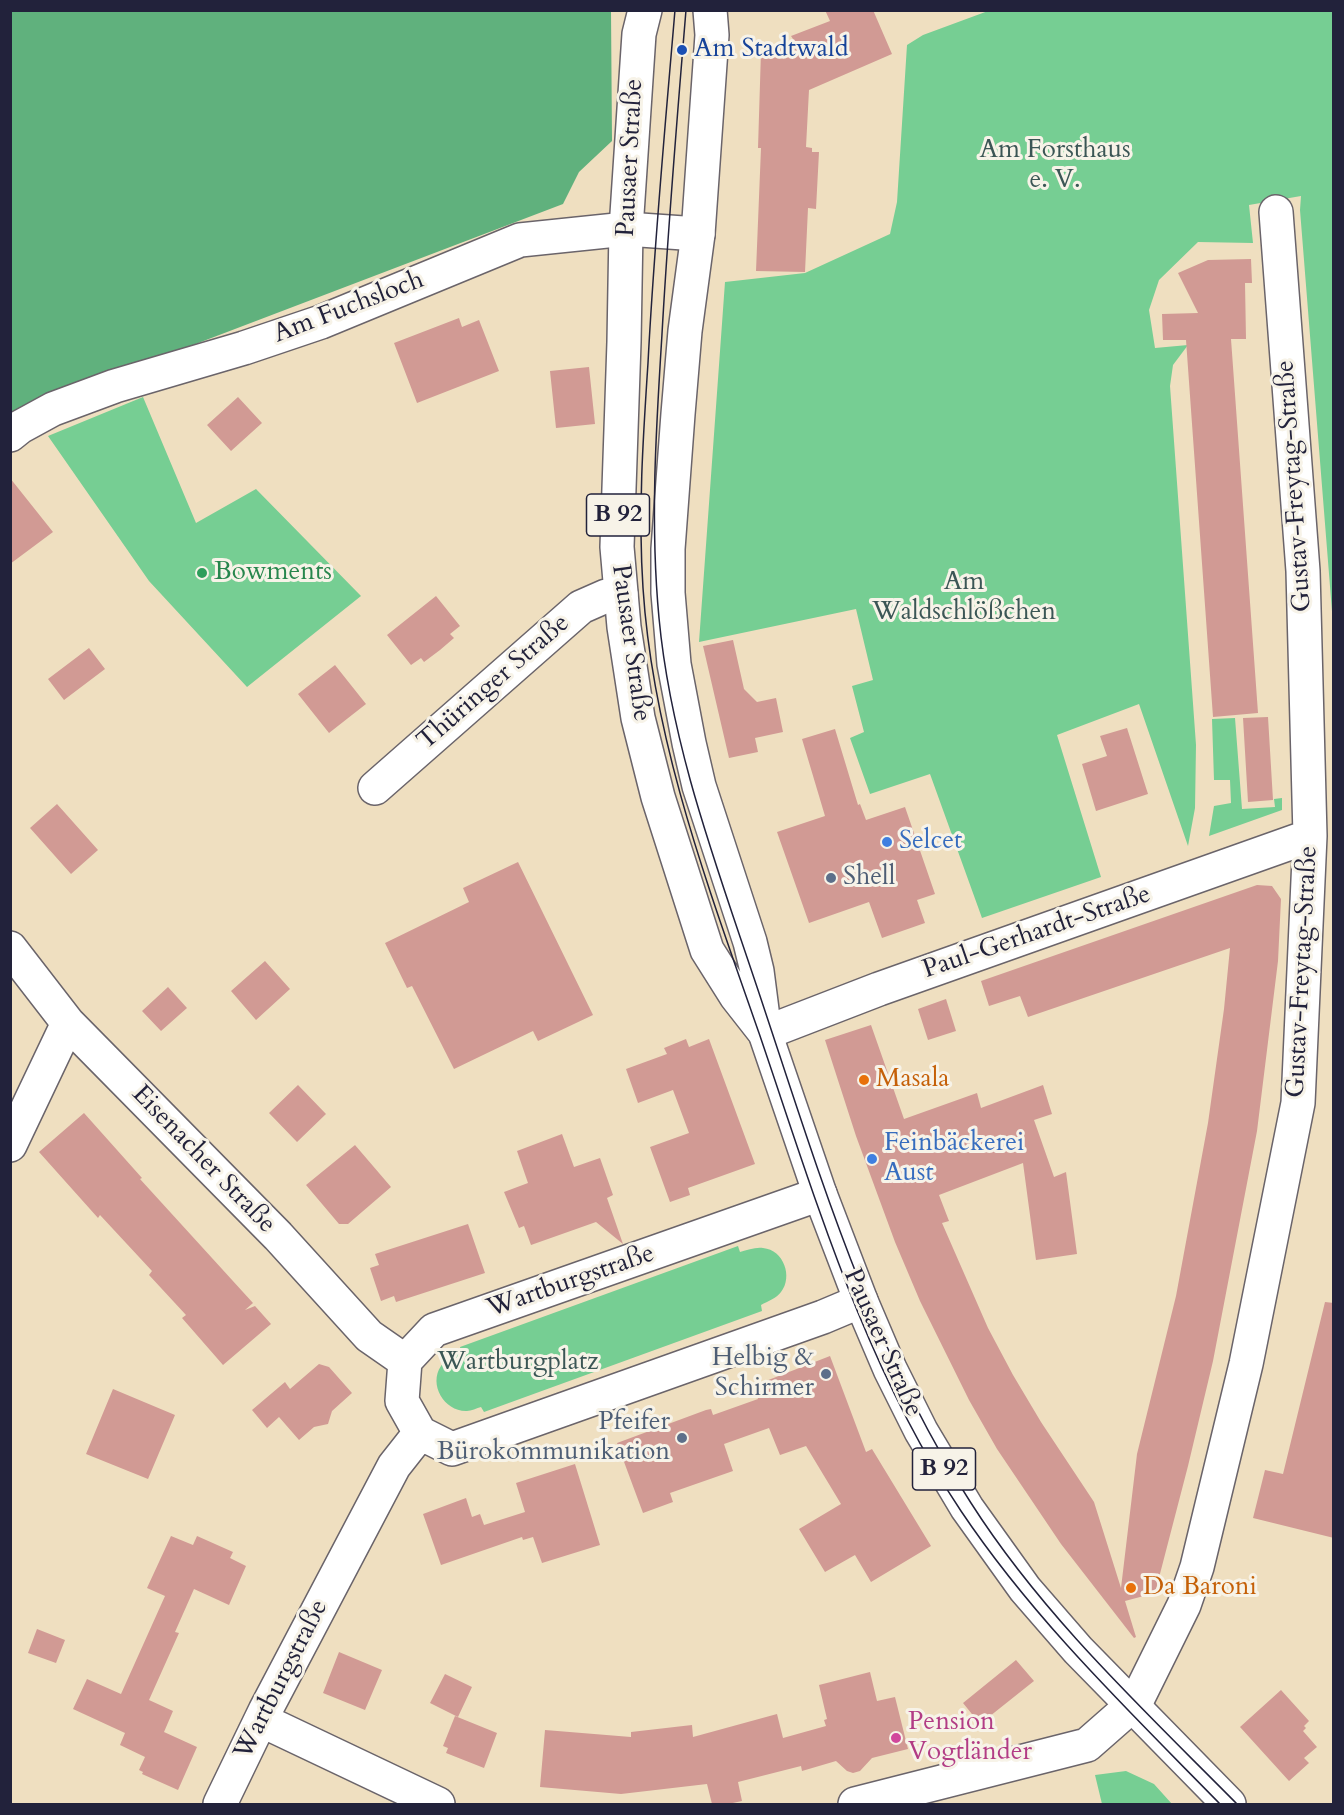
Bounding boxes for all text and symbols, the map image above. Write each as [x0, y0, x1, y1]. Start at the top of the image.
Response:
place label: Am Stadtwald [694, 34, 849, 66]
marker: Am Stadtwald [675, 43, 689, 57]
street label: Pausaer Straße [611, 78, 651, 238]
park label: Am Forsthaus e. V. [979, 135, 1131, 196]
street label: Am Fuchsloch [270, 265, 428, 351]
street label: Gustav-Freytag-Straße [1271, 359, 1319, 613]
road number: B 92 [586, 494, 650, 536]
place label: Bowments [214, 557, 332, 589]
street label: Pausaer Straße [604, 562, 656, 724]
marker: Bowments [195, 566, 209, 580]
park label: Am Waldschlößchen [872, 567, 1056, 628]
street label: Thüringer Straße [412, 608, 576, 758]
place label: Selcet [899, 826, 962, 858]
marker: Selcet [880, 835, 894, 849]
street label: Gustav-Freytag-Straße [1281, 845, 1325, 1099]
place label: Shell [843, 862, 895, 894]
marker: Shell [824, 871, 838, 885]
street label: Paul-Gerhardt-Straße [919, 879, 1155, 987]
place label: Masala [876, 1064, 950, 1096]
marker: Masala [857, 1073, 871, 1087]
street label: Eisenacher Straße [125, 1080, 281, 1240]
place label: Feinbäckerei Aust [884, 1128, 1024, 1190]
marker: Feinbäckerei Aust [865, 1152, 879, 1166]
street label: Wartburgstraße [483, 1239, 659, 1325]
street label: Pausaer Straße [836, 1264, 928, 1422]
place label: Helbig & Schirmer [712, 1343, 814, 1404]
park label: Wartburgplatz [437, 1347, 599, 1379]
marker: Helbig & Schirmer [819, 1367, 833, 1381]
place label: Pfeifer Bürokommunikation [437, 1407, 670, 1468]
marker: Pfeifer Bürokommunikation [675, 1431, 689, 1445]
road number: B 92 [912, 1448, 976, 1490]
place label: Da Baroni [1143, 1572, 1257, 1604]
marker: Da Baroni [1124, 1581, 1138, 1595]
street label: Wartburgstraße [228, 1595, 336, 1765]
place label: Pension Vogtländer [908, 1707, 1032, 1768]
marker: Pension Vogtländer [889, 1731, 903, 1745]

